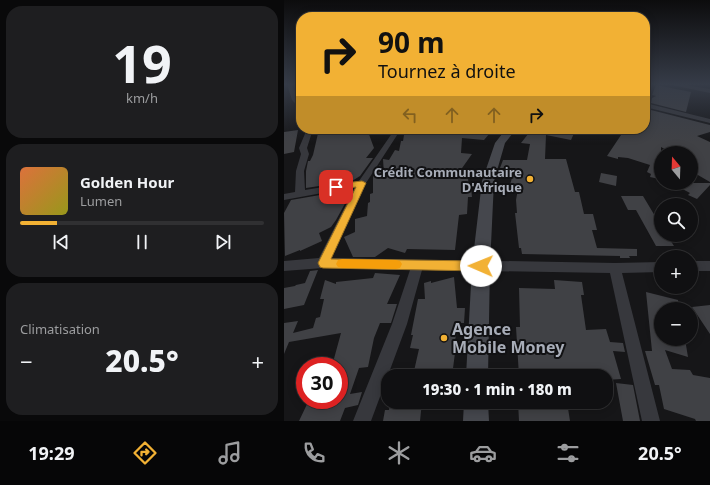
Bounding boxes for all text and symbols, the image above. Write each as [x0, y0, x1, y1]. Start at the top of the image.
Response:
text: 90 m [378, 23, 445, 61]
text: 19 [112, 27, 172, 98]
icon: right [312, 28, 364, 80]
text: Tournez à droite [378, 59, 516, 83]
text: km/h [126, 89, 158, 107]
icon: left [399, 104, 421, 126]
icon: ahead [441, 104, 463, 126]
icon: ahead [483, 104, 505, 126]
icon: right [525, 104, 547, 126]
north arrow [654, 146, 698, 190]
map controls [654, 146, 698, 346]
place label: Crédit Communautaire D'Afrique [374, 163, 522, 196]
pin [319, 170, 353, 204]
text: Golden Hour [80, 172, 174, 192]
marker: Crédit Communautaire D'Afrique [525, 174, 535, 184]
icon: arrive [325, 176, 347, 198]
text: Lumen [80, 192, 122, 210]
button: search [654, 198, 698, 242]
icon: previous [50, 231, 72, 253]
icon: pause [131, 231, 153, 253]
icon: next [212, 231, 234, 253]
position arrow [460, 245, 502, 287]
button: + [654, 250, 698, 294]
button: − [654, 302, 698, 346]
place label: Agence Mobile Money [452, 318, 565, 358]
text: Climatisation [20, 320, 100, 338]
marker: Agence Mobile Money [439, 333, 449, 343]
text: 20.5° [105, 340, 179, 381]
text: − [20, 346, 33, 376]
text: + [251, 346, 264, 376]
speed limit sign: 30 [296, 357, 348, 409]
text: 19:30 · 1 min · 180 m [422, 379, 572, 399]
icon: directions [131, 439, 159, 467]
icon: music [216, 439, 244, 467]
icon: phone [300, 439, 328, 467]
icon: climate [385, 439, 413, 467]
icon: car [469, 439, 497, 467]
icon: filters [554, 439, 582, 467]
text: 19:29 [28, 441, 75, 465]
text: 20.5° [638, 441, 682, 465]

